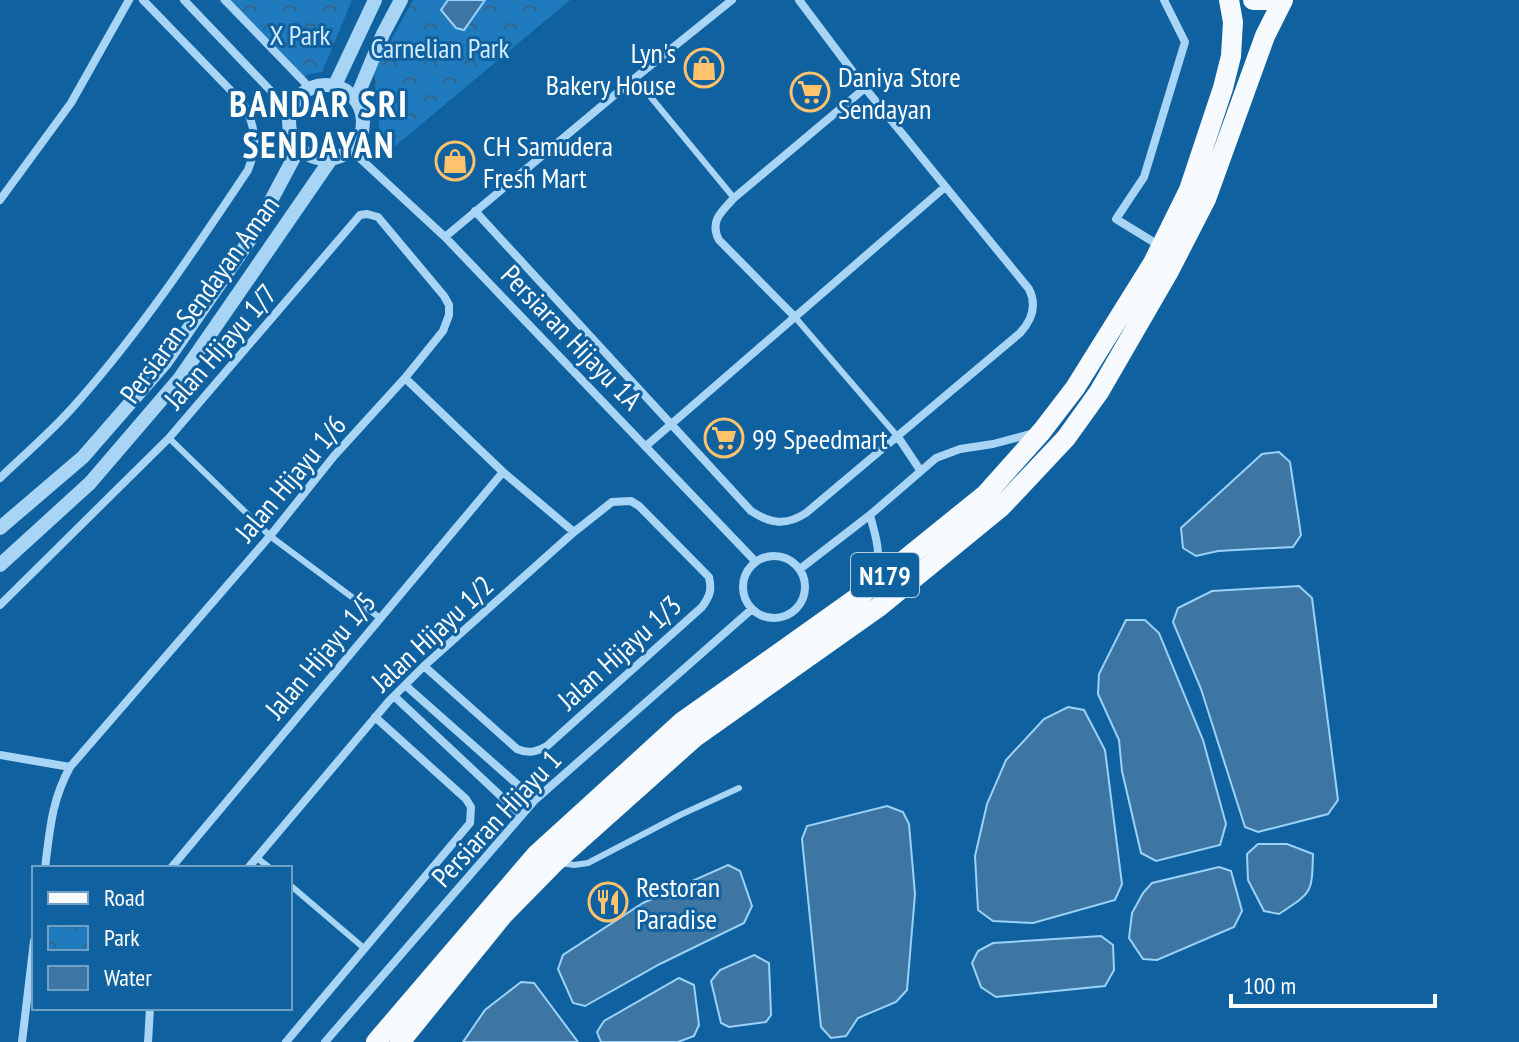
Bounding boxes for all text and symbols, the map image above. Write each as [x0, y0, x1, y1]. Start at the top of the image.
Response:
park label: X Park [270, 16, 331, 53]
park label: Carnelian Park [371, 29, 510, 66]
place label: Lyn's Bakery House [546, 34, 676, 103]
shop icon: Lyn's Bakery House [683, 47, 725, 89]
place label: Daniya Store Sendayan [838, 58, 961, 127]
supermarket icon: Daniya Store Sendayan [789, 71, 831, 113]
district label: BANDAR SRI SENDAYAN [229, 80, 409, 168]
place label: CH Samudera Fresh Mart [483, 127, 613, 196]
shop icon: CH Samudera Fresh Mart [434, 140, 476, 182]
street label: Persiaran Sendayan Aman [111, 188, 287, 410]
street label: Persiaran Hijayu 1A [494, 257, 651, 418]
street label: Jalan Hijayu 1/7 [155, 276, 285, 417]
street label: Jalan Hijayu 1/6 [226, 407, 354, 550]
supermarket icon: 99 Speedmart [703, 417, 745, 459]
place label: 99 Speedmart [752, 420, 888, 457]
road number: N179 [851, 553, 919, 597]
street label: Jalan Hijayu 1/2 [362, 567, 501, 700]
street label: Jalan Hijayu 1/5 [256, 584, 384, 727]
street label: Jalan Hijayu 1/3 [549, 587, 689, 718]
street label: Persiaran Hijayu 1 [423, 742, 569, 894]
legend [32, 866, 292, 1010]
place label: Restoran Paradise [636, 868, 720, 937]
restaurant icon: Restoran Paradise [587, 881, 629, 923]
text: Road [104, 882, 145, 913]
text: Park [104, 922, 140, 953]
scale bar [1231, 958, 1435, 1008]
text: Water [104, 962, 152, 993]
text: 100 m [1243, 970, 1296, 1001]

